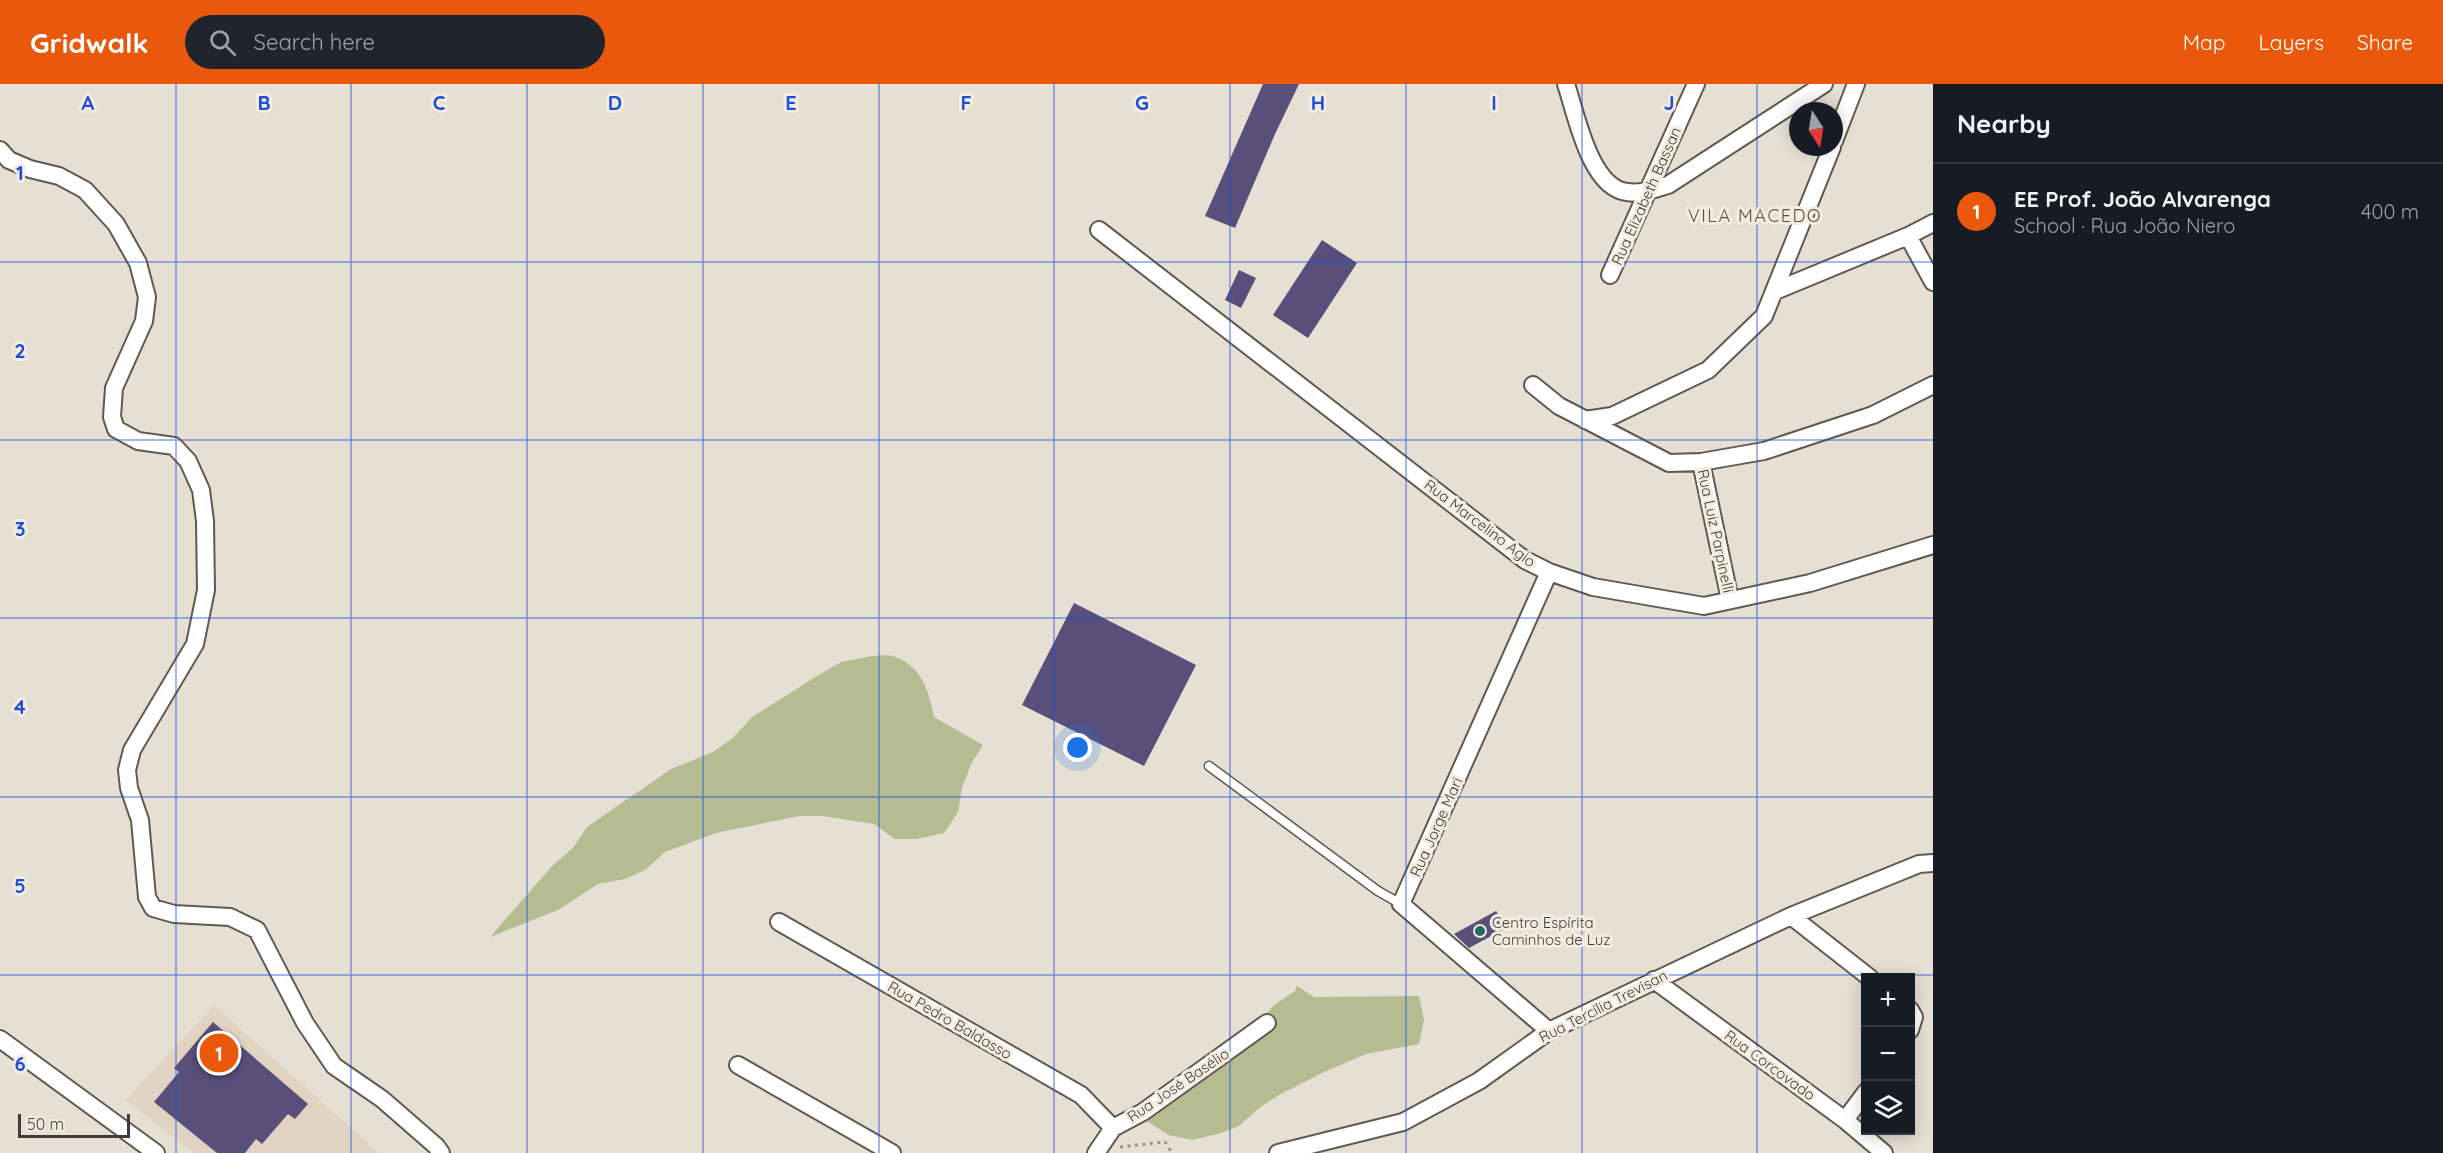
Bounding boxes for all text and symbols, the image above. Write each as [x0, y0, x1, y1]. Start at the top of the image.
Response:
search box [185, 15, 605, 69]
text: Gridwalk [30, 25, 149, 60]
icon: search [206, 26, 239, 59]
text: Search here [254, 28, 375, 56]
text: Map [2183, 29, 2226, 55]
text: Layers [2259, 29, 2324, 55]
text: Share [2357, 29, 2413, 55]
text: A [82, 90, 95, 115]
text: B [257, 90, 271, 115]
text: C [433, 90, 446, 115]
text: D [608, 90, 622, 115]
text: E [785, 90, 797, 115]
text: F [960, 90, 972, 115]
text: G [1135, 90, 1149, 115]
text: H [1311, 90, 1325, 115]
text: I [1491, 90, 1497, 115]
text: J [1663, 90, 1675, 115]
north arrow [1789, 102, 1843, 156]
text: Nearby [1957, 107, 2051, 140]
street label: Rua Elizabeth Bassan [1607, 124, 1685, 268]
text: 1 [16, 160, 24, 185]
text: EE Prof. João Alvarenga [2014, 185, 2271, 213]
text: 1 [1973, 199, 1980, 224]
text: 400 m [2361, 199, 2419, 224]
district label: VILA MACEDO [1688, 204, 1822, 227]
text: School · Rua João Niero [2014, 213, 2235, 238]
text: 2 [14, 338, 26, 363]
street label: Rua Luiz Parpinelli [1694, 467, 1738, 595]
street label: Rua Marcelino Agio [1421, 475, 1539, 571]
text: 3 [15, 516, 25, 541]
text: 4 [14, 694, 26, 719]
your location [1063, 733, 1092, 762]
street label: Rua Jorge Mari [1406, 774, 1466, 880]
text: 5 [14, 873, 26, 898]
place label: Centro Espírita Caminhos de Luz [1492, 913, 1611, 949]
marker: Centro Espírita Caminhos de Luz [1473, 924, 1487, 938]
street label: Rua Tercília Trevisan [1536, 965, 1670, 1047]
map controls [1861, 973, 1915, 1135]
button: + [1861, 973, 1915, 1027]
street label: Rua Pedro Baldasso [885, 977, 1015, 1063]
street label: Rua Corcovado [1721, 1026, 1819, 1104]
button: − [1861, 1027, 1915, 1081]
pin: 1 [200, 1030, 238, 1076]
street label: Rua José Basélio [1123, 1044, 1233, 1126]
text: 6 [14, 1051, 26, 1076]
button: layers [1861, 1081, 1915, 1135]
scale bar [18, 1111, 130, 1138]
text: 50 m [27, 1114, 64, 1134]

